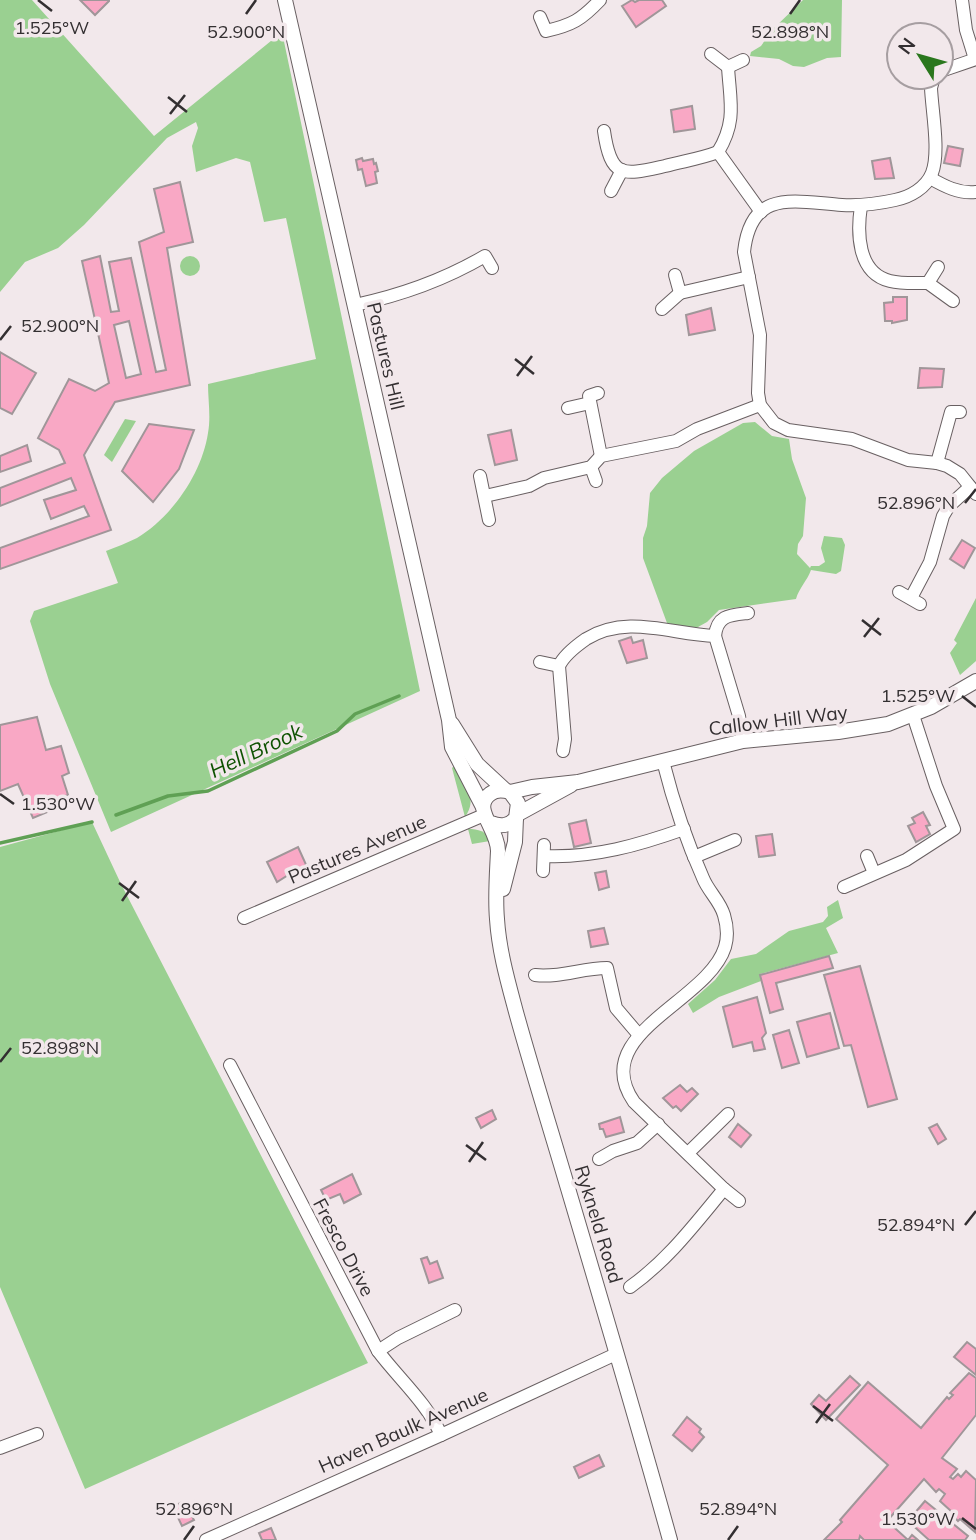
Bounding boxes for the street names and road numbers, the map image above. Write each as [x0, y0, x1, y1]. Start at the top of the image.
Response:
street label: Pastures Hill [362, 300, 410, 412]
street label: Callow Hill Way [707, 700, 849, 740]
street label: Pastures Avenue [284, 809, 430, 889]
street label: Rykneld Road [570, 1162, 628, 1286]
street label: Fresco Drive [308, 1194, 380, 1300]
street label: Haven Baulk Avenue [315, 1382, 491, 1478]

